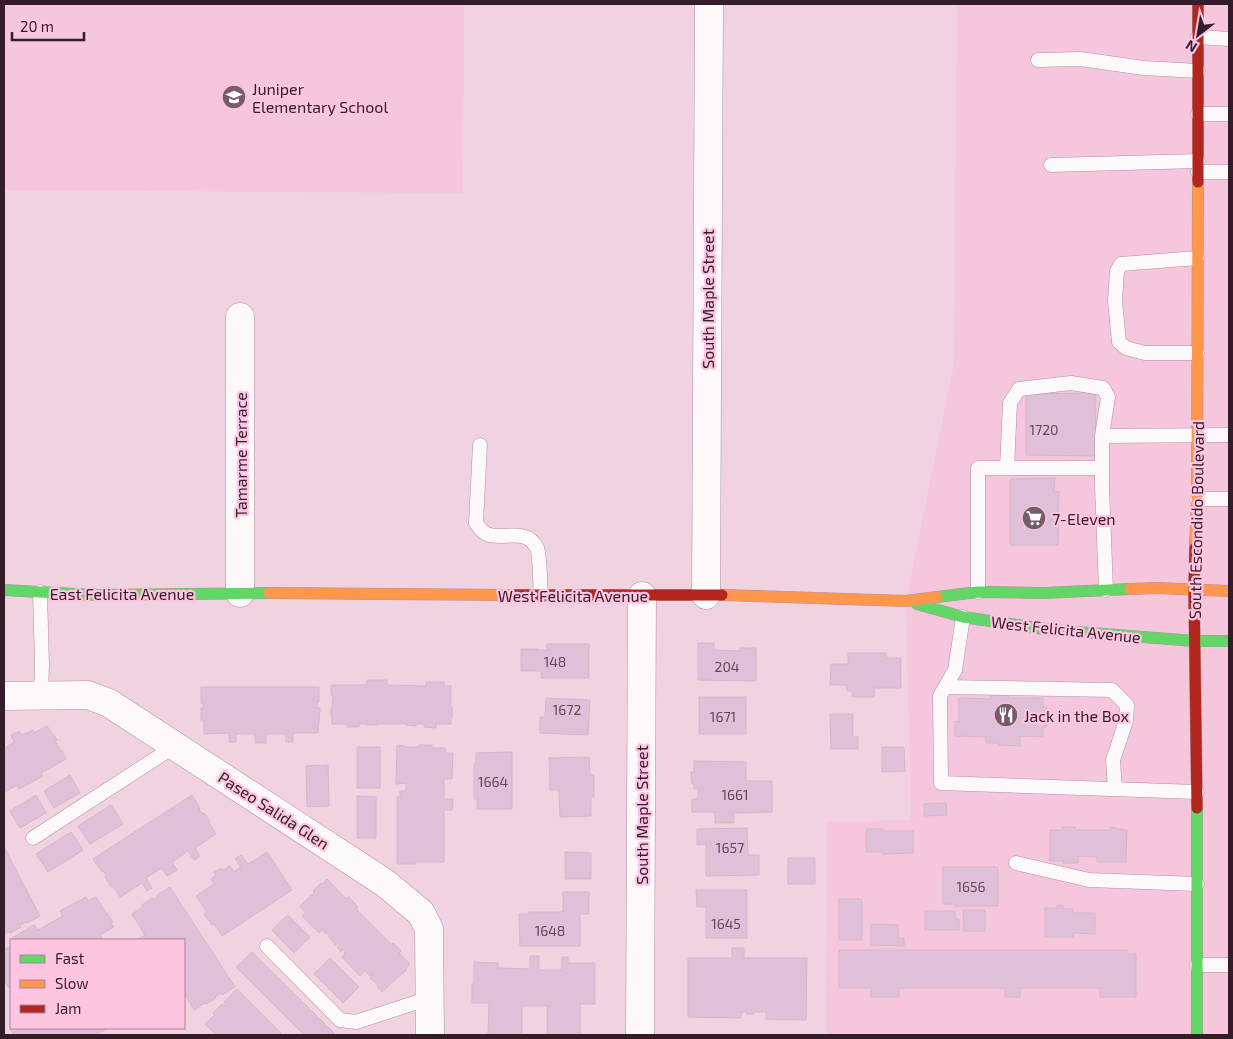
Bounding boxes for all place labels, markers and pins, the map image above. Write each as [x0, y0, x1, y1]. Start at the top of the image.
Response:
place label: Juniper Elementary School [252, 79, 388, 116]
school or university icon: Juniper Elementary School [221, 84, 247, 110]
supermarket icon: 7-Eleven [1021, 505, 1047, 531]
place label: 7-Eleven [1052, 509, 1116, 528]
restaurant icon: Jack in the Box [993, 702, 1019, 728]
place label: Jack in the Box [1024, 706, 1130, 725]

